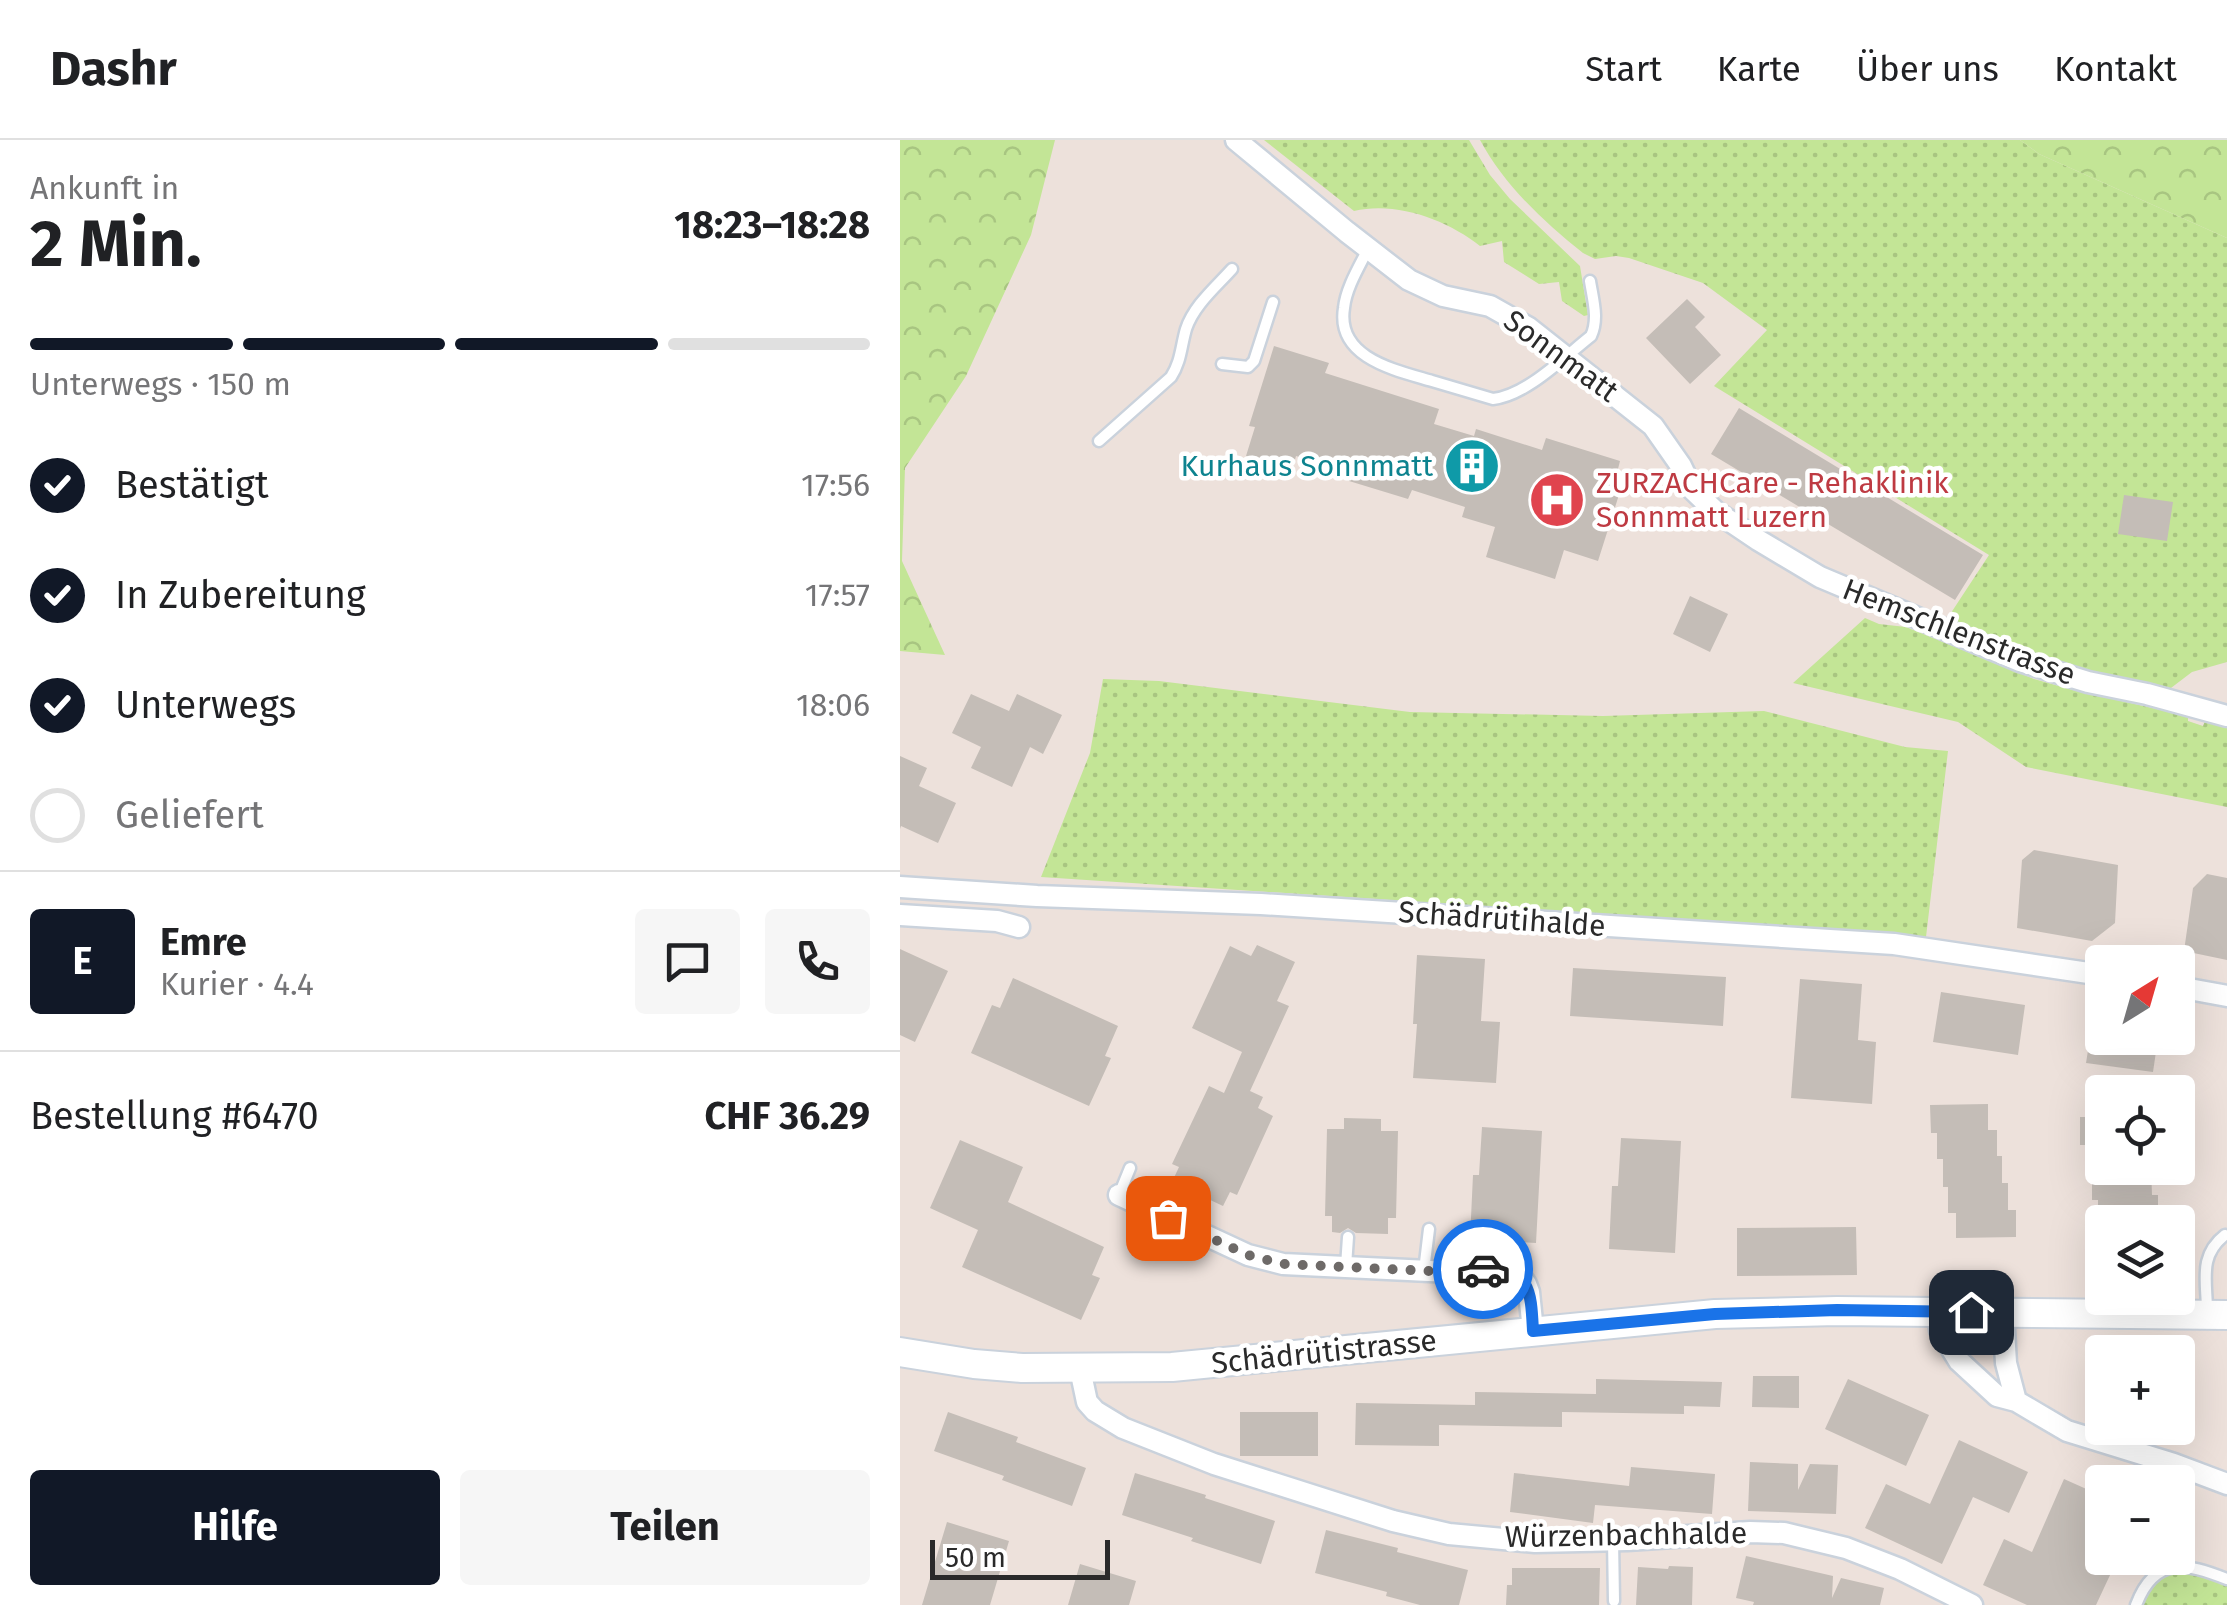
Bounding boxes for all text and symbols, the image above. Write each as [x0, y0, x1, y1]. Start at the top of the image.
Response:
text: Dashr [50, 40, 177, 98]
text: Start [1585, 48, 1662, 90]
text: Karte [1717, 48, 1801, 90]
text: Über uns [1856, 48, 1999, 90]
text: Kontakt [2054, 48, 2177, 90]
text: Ankunft in [30, 169, 179, 207]
text: 18:23–18:28 [674, 202, 870, 248]
text: 2 Min. [30, 205, 202, 283]
street label: Sonnmatt [1497, 302, 1625, 410]
text: Unterwegs · 150 m [30, 365, 291, 403]
building icon: Kurhaus Sonnmatt [1442, 436, 1502, 496]
place label: Kurhaus Sonnmatt [1181, 448, 1433, 484]
icon: check [30, 458, 85, 513]
text: Bestätigt [115, 462, 269, 508]
place label: ZURZACHCare - Rehaklinik Sonnmatt Luzern [1596, 465, 1949, 535]
text: 17:56 [801, 466, 870, 504]
hospital icon: ZURZACHCare - Rehaklinik Sonnmatt Luzern [1527, 470, 1587, 530]
icon: check [30, 568, 85, 623]
street label: Hemschlenstrasse [1838, 571, 2080, 693]
text: In Zubereitung [115, 572, 366, 618]
text: 17:57 [805, 576, 870, 614]
icon: check [30, 678, 85, 733]
text: Unterwegs [115, 682, 296, 728]
text: 18:06 [796, 686, 870, 724]
text: Geliefert [115, 792, 264, 838]
street label: Schädrütihalde [1397, 894, 1607, 944]
button: chat [635, 909, 740, 1014]
button: phone [765, 909, 870, 1014]
text: Emre [160, 919, 247, 965]
text: E [73, 938, 93, 984]
north arrow [2085, 945, 2195, 1055]
map controls [2085, 945, 2195, 1575]
text: Kurier · 4.4 [160, 965, 314, 1003]
button: locate [2085, 1075, 2195, 1185]
text: Bestellung #6470 [30, 1093, 319, 1139]
text: CHF 36.29 [704, 1093, 870, 1139]
pin [1126, 1176, 1211, 1261]
icon: bag [1141, 1191, 1196, 1246]
button: layers [2085, 1205, 2195, 1315]
courier [1433, 1219, 1533, 1319]
icon: car [1456, 1242, 1511, 1297]
pin [1929, 1270, 2014, 1355]
icon: home [1944, 1285, 1999, 1340]
street label: Schädrütistrasse [1210, 1322, 1438, 1382]
button: + [2085, 1335, 2195, 1445]
button: − [2085, 1465, 2195, 1575]
button: Hilfe [30, 1470, 440, 1585]
button: Teilen [460, 1470, 870, 1585]
street label: Würzenbachhalde [1505, 1515, 1747, 1555]
scale bar [930, 1535, 1110, 1580]
text: 50 m [945, 1541, 1006, 1574]

